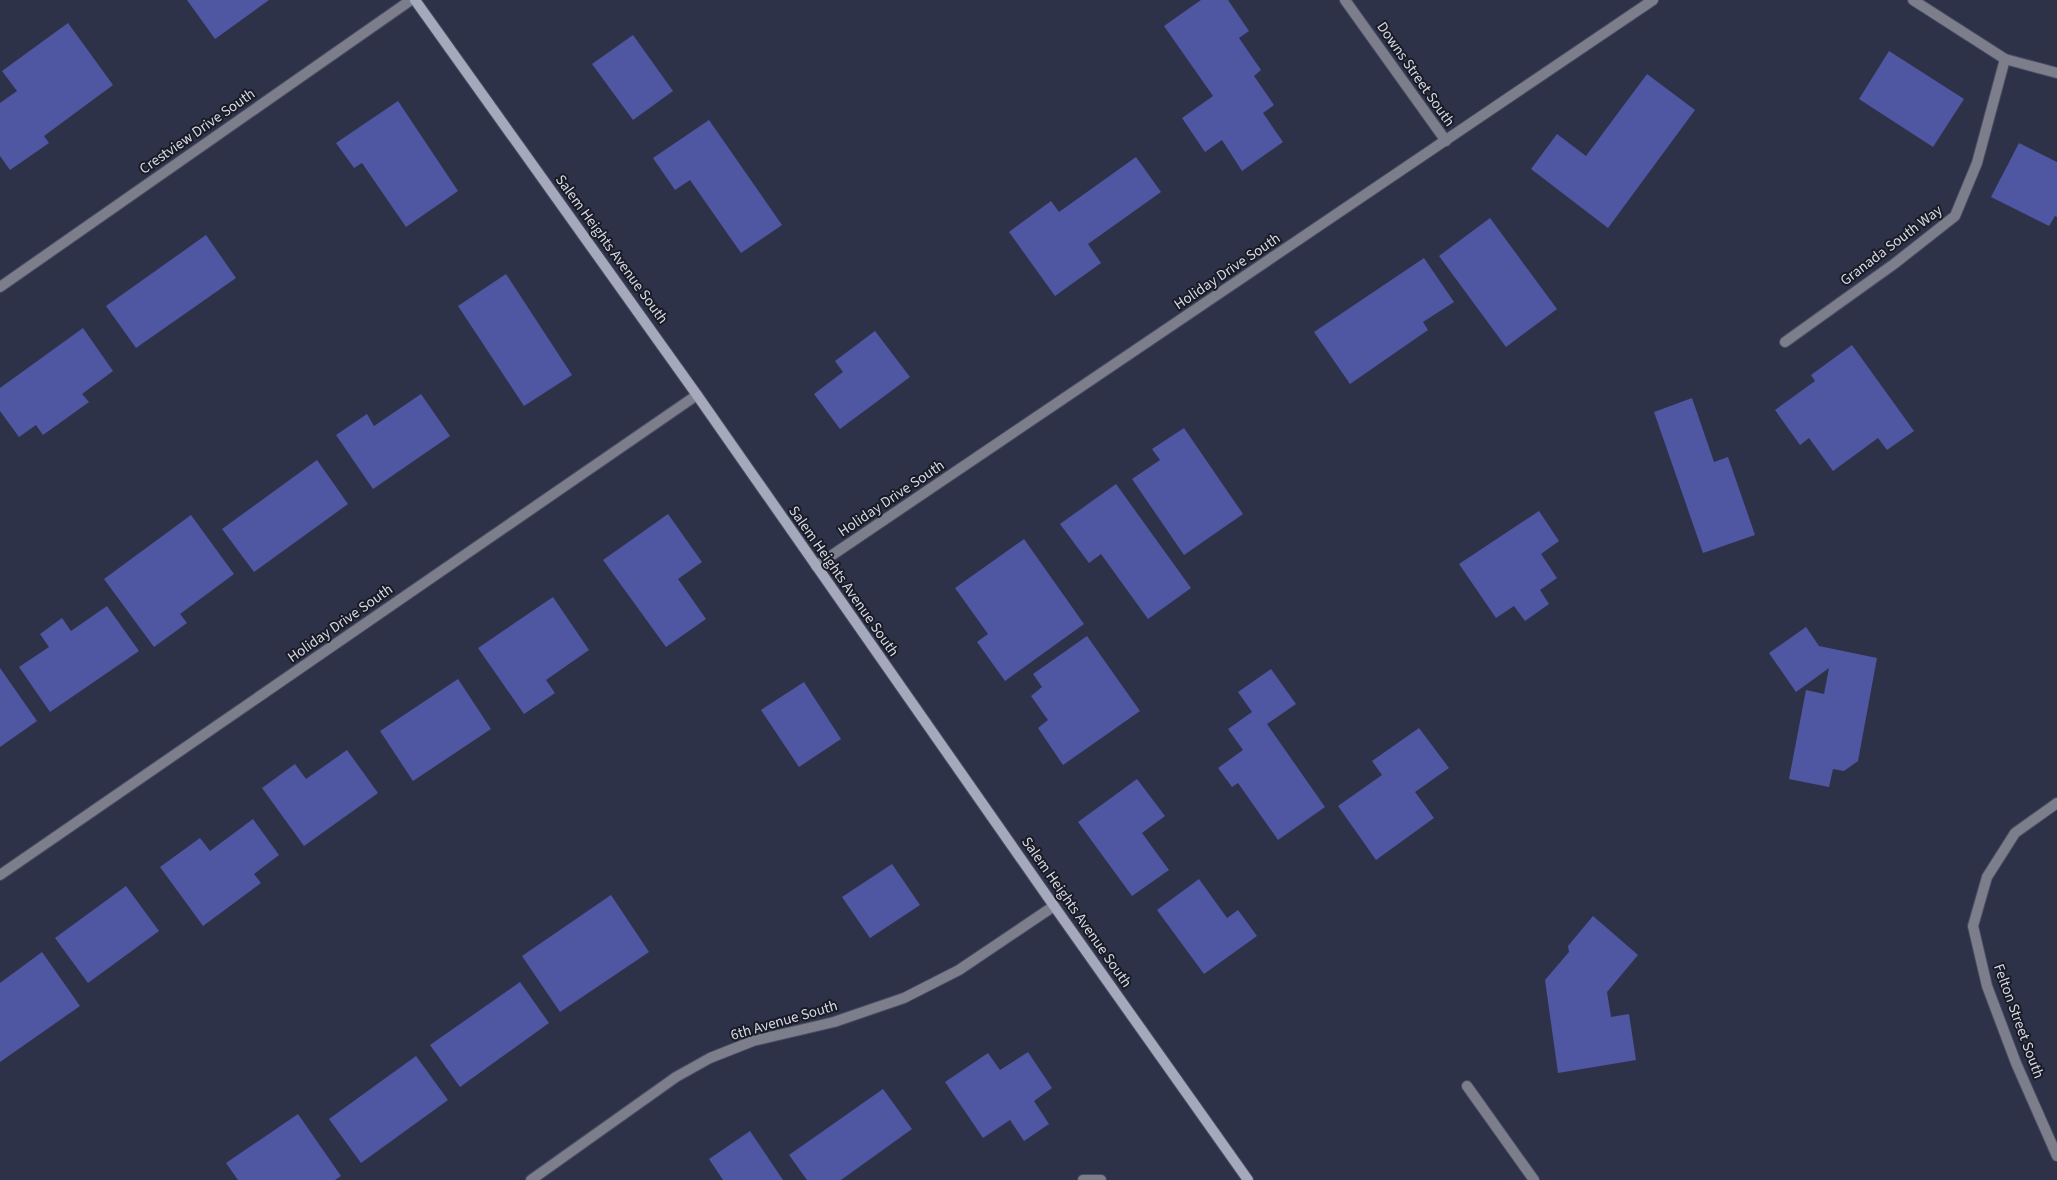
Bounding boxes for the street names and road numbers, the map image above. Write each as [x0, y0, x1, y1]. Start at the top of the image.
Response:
street label: Downs Street South [1372, 18, 1460, 131]
street label: Crestview Drive South [135, 83, 259, 179]
street label: Salem Heights Avenue South [550, 170, 673, 328]
street label: Granada South Way [1836, 200, 1947, 291]
street label: Holiday Drive South [1170, 228, 1285, 315]
street label: Holiday Drive South [834, 455, 949, 542]
street label: Salem Heights Avenue South [783, 502, 904, 661]
street label: Holiday Drive South [283, 579, 397, 668]
street label: Salem Heights Avenue South [1016, 833, 1137, 992]
street label: Felton Street South [1988, 961, 2049, 1082]
street label: 6th Avenue South [728, 995, 840, 1046]

